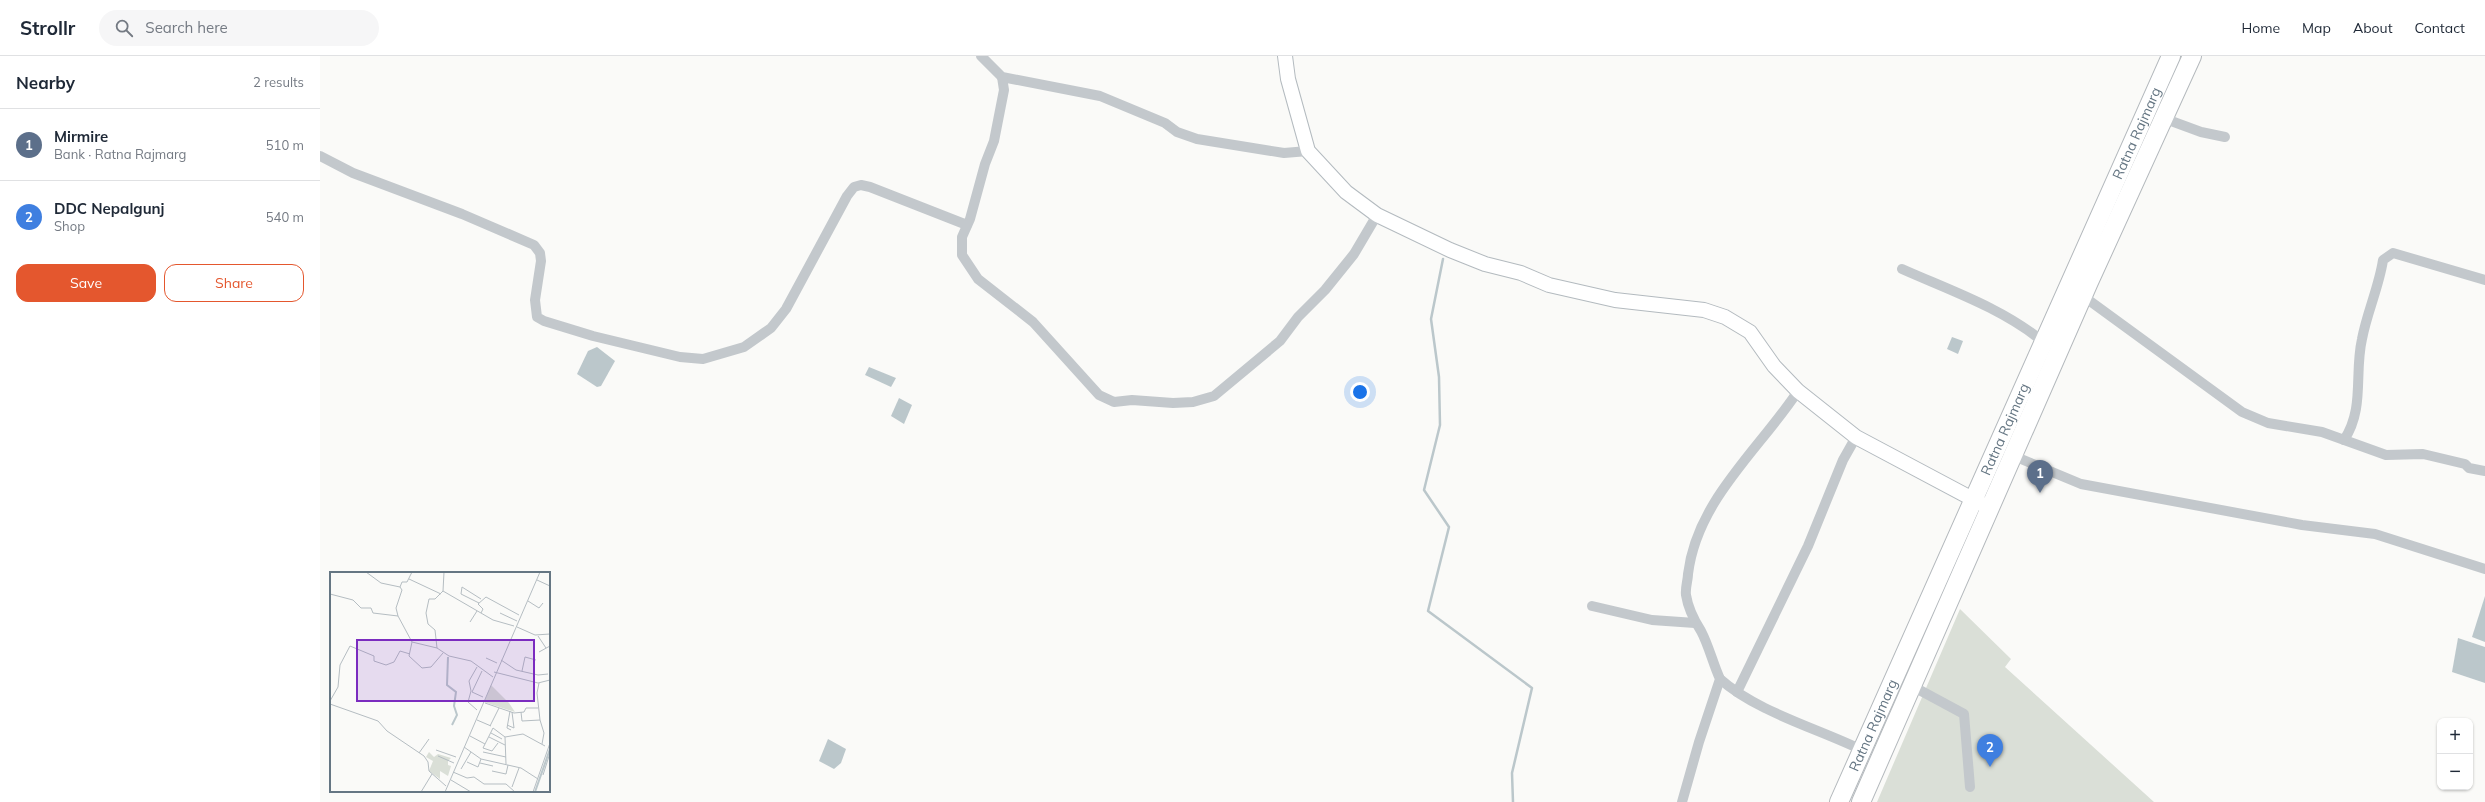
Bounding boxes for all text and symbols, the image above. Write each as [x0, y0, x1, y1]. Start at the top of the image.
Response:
search box [99, 10, 379, 46]
text: Strollr [20, 16, 75, 40]
icon: search [113, 17, 135, 39]
text: Search here [145, 18, 228, 37]
text: Home [2241, 19, 2280, 37]
text: Map [2302, 19, 2331, 37]
text: About [2353, 19, 2393, 37]
text: Contact [2415, 19, 2465, 37]
text: Nearby [16, 72, 75, 93]
text: 2 results [253, 74, 304, 90]
street label: Ratna Rajmarg [2108, 84, 2165, 182]
text: Mirmire [54, 127, 108, 146]
text: 1 [25, 137, 33, 153]
text: 510 m [266, 137, 304, 153]
text: Bank · Ratna Rajmarg [54, 146, 186, 162]
text: DDC Nepalgunj [54, 199, 165, 218]
text: 2 [25, 209, 33, 225]
text: 540 m [266, 209, 304, 225]
text: Shop [54, 218, 85, 234]
button: Save [16, 264, 156, 302]
button: Share [164, 264, 304, 302]
street label: Ratna Rajmarg [1977, 380, 2033, 478]
your location [1350, 382, 1370, 402]
pin: 1 [2027, 460, 2053, 493]
inset map [330, 572, 550, 792]
street label: Ratna Rajmarg [1845, 676, 1901, 774]
map controls [2437, 718, 2473, 790]
button: + [2437, 718, 2473, 754]
pin: 2 [1977, 734, 2003, 767]
button: − [2437, 754, 2473, 790]

